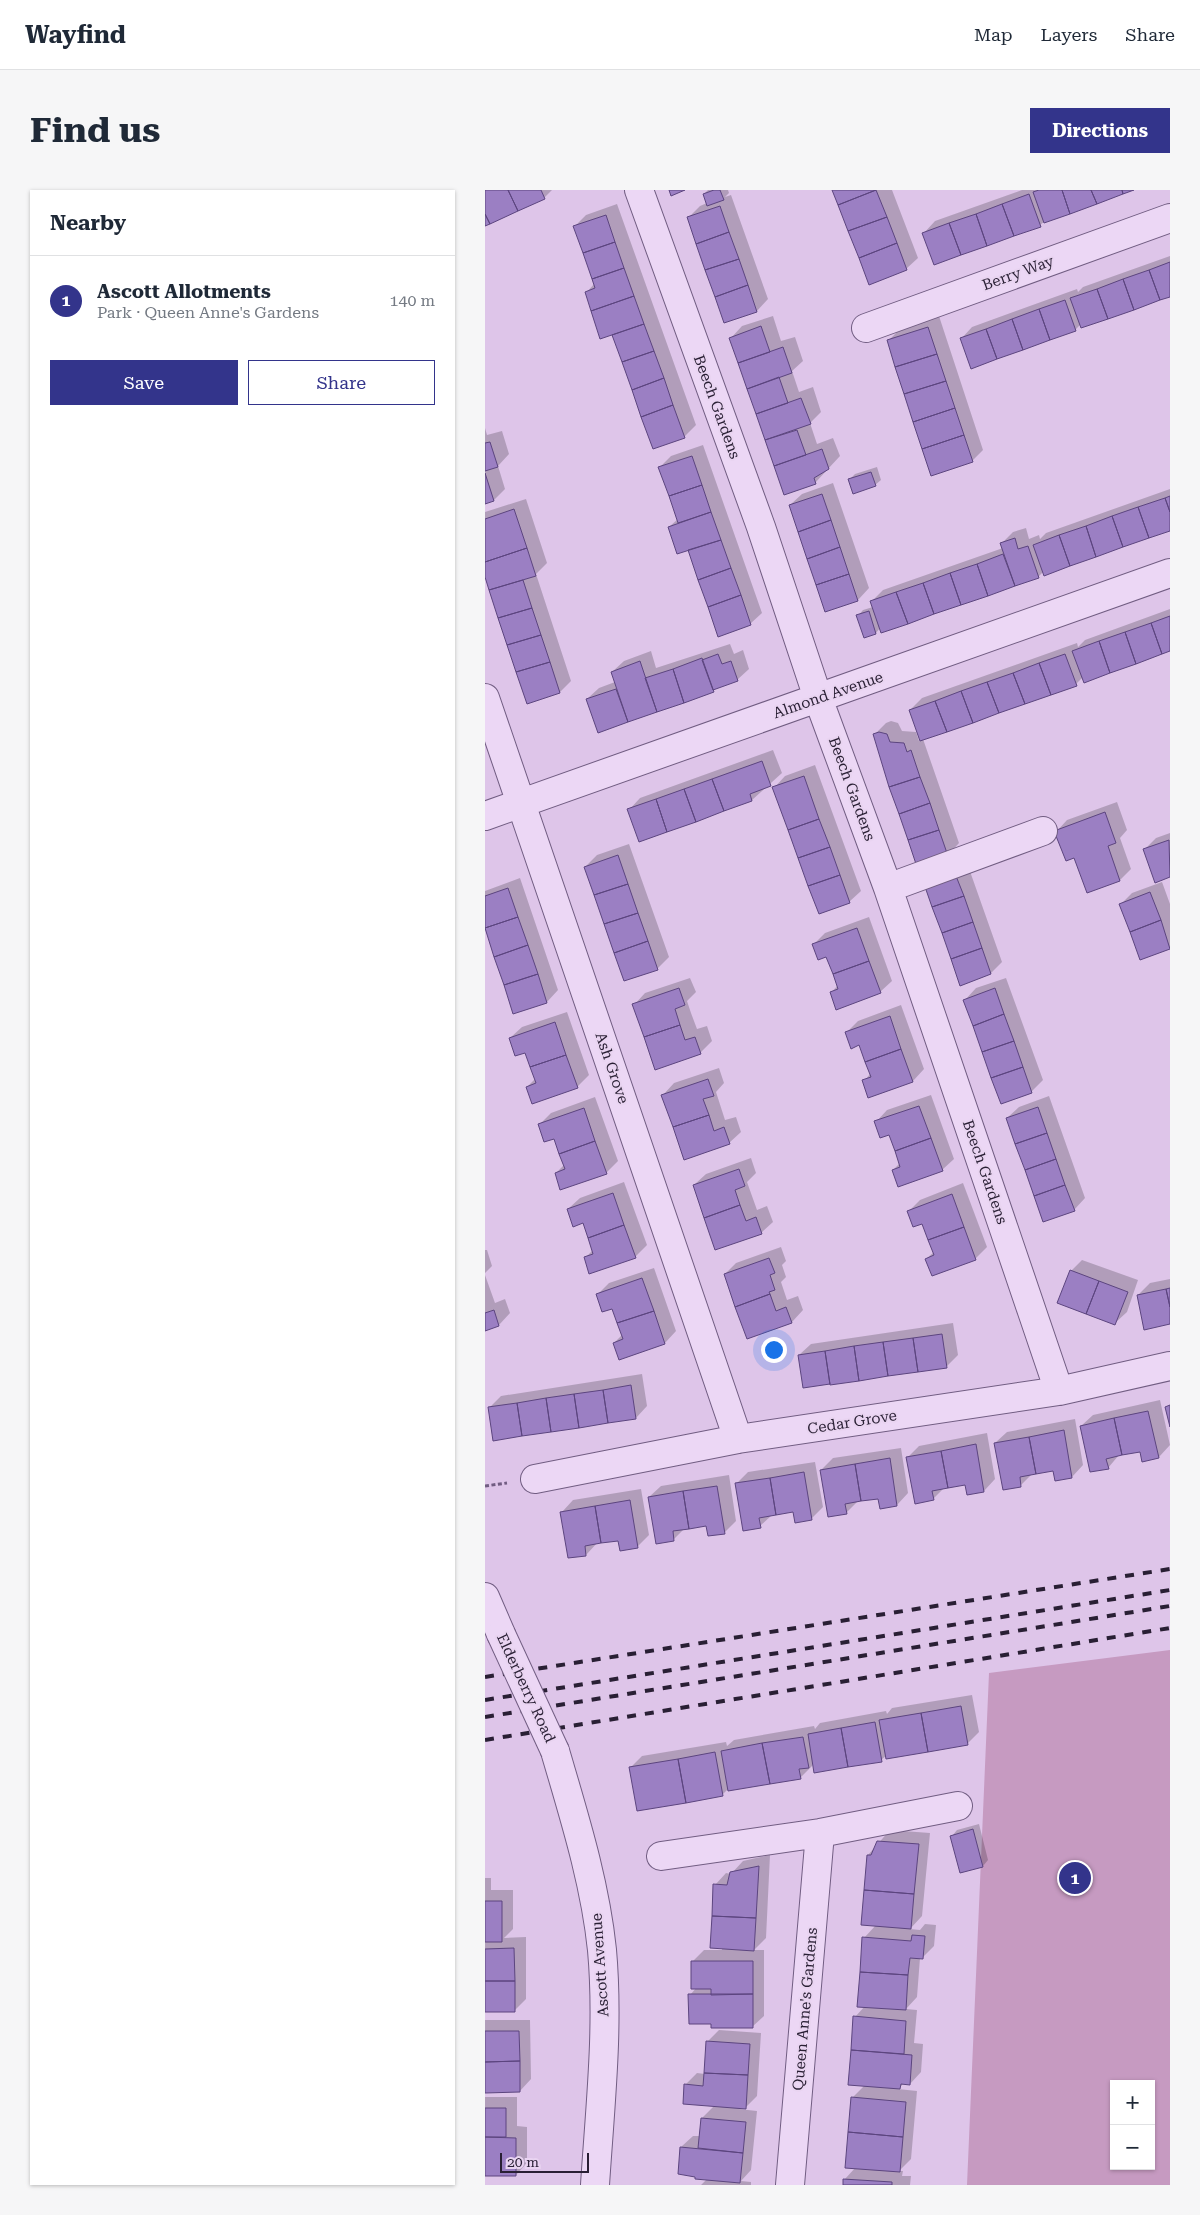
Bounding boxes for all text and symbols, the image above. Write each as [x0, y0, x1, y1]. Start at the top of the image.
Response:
text: Wayfind [25, 21, 126, 49]
text: Map [974, 24, 1013, 45]
text: Layers [1041, 24, 1097, 45]
text: Share [1125, 24, 1175, 45]
button: Directions [1030, 108, 1170, 153]
text: Find us [30, 110, 160, 151]
text: Nearby [50, 211, 126, 235]
street label: Berry Way [980, 252, 1056, 294]
text: Ascott Allotments [97, 280, 271, 303]
text: 1 [62, 291, 70, 310]
text: 140 m [389, 291, 435, 310]
text: Park · Queen Anne's Gardens [97, 303, 319, 322]
street label: Beech Gardens [690, 353, 744, 461]
button: Save [50, 360, 238, 405]
button: Share [248, 360, 435, 405]
street label: Almond Avenue [771, 668, 885, 722]
street label: Beech Gardens [825, 735, 879, 843]
street label: Ash Grove [591, 1030, 633, 1106]
street label: Beech Gardens [959, 1117, 1011, 1227]
your location [761, 1337, 787, 1363]
street label: Cedar Grove [806, 1406, 898, 1438]
street label: Elderberry Road [493, 1631, 559, 1746]
pin: 1 [1059, 1859, 1091, 1897]
street label: Ascott Avenue [587, 1912, 613, 2018]
street label: Queen Anne's Gardens [789, 1927, 821, 2091]
map controls [1110, 2080, 1155, 2170]
button: + [1110, 2080, 1155, 2125]
button: − [1110, 2125, 1155, 2170]
scale bar [500, 2150, 589, 2173]
text: 20 m [507, 2154, 539, 2170]

